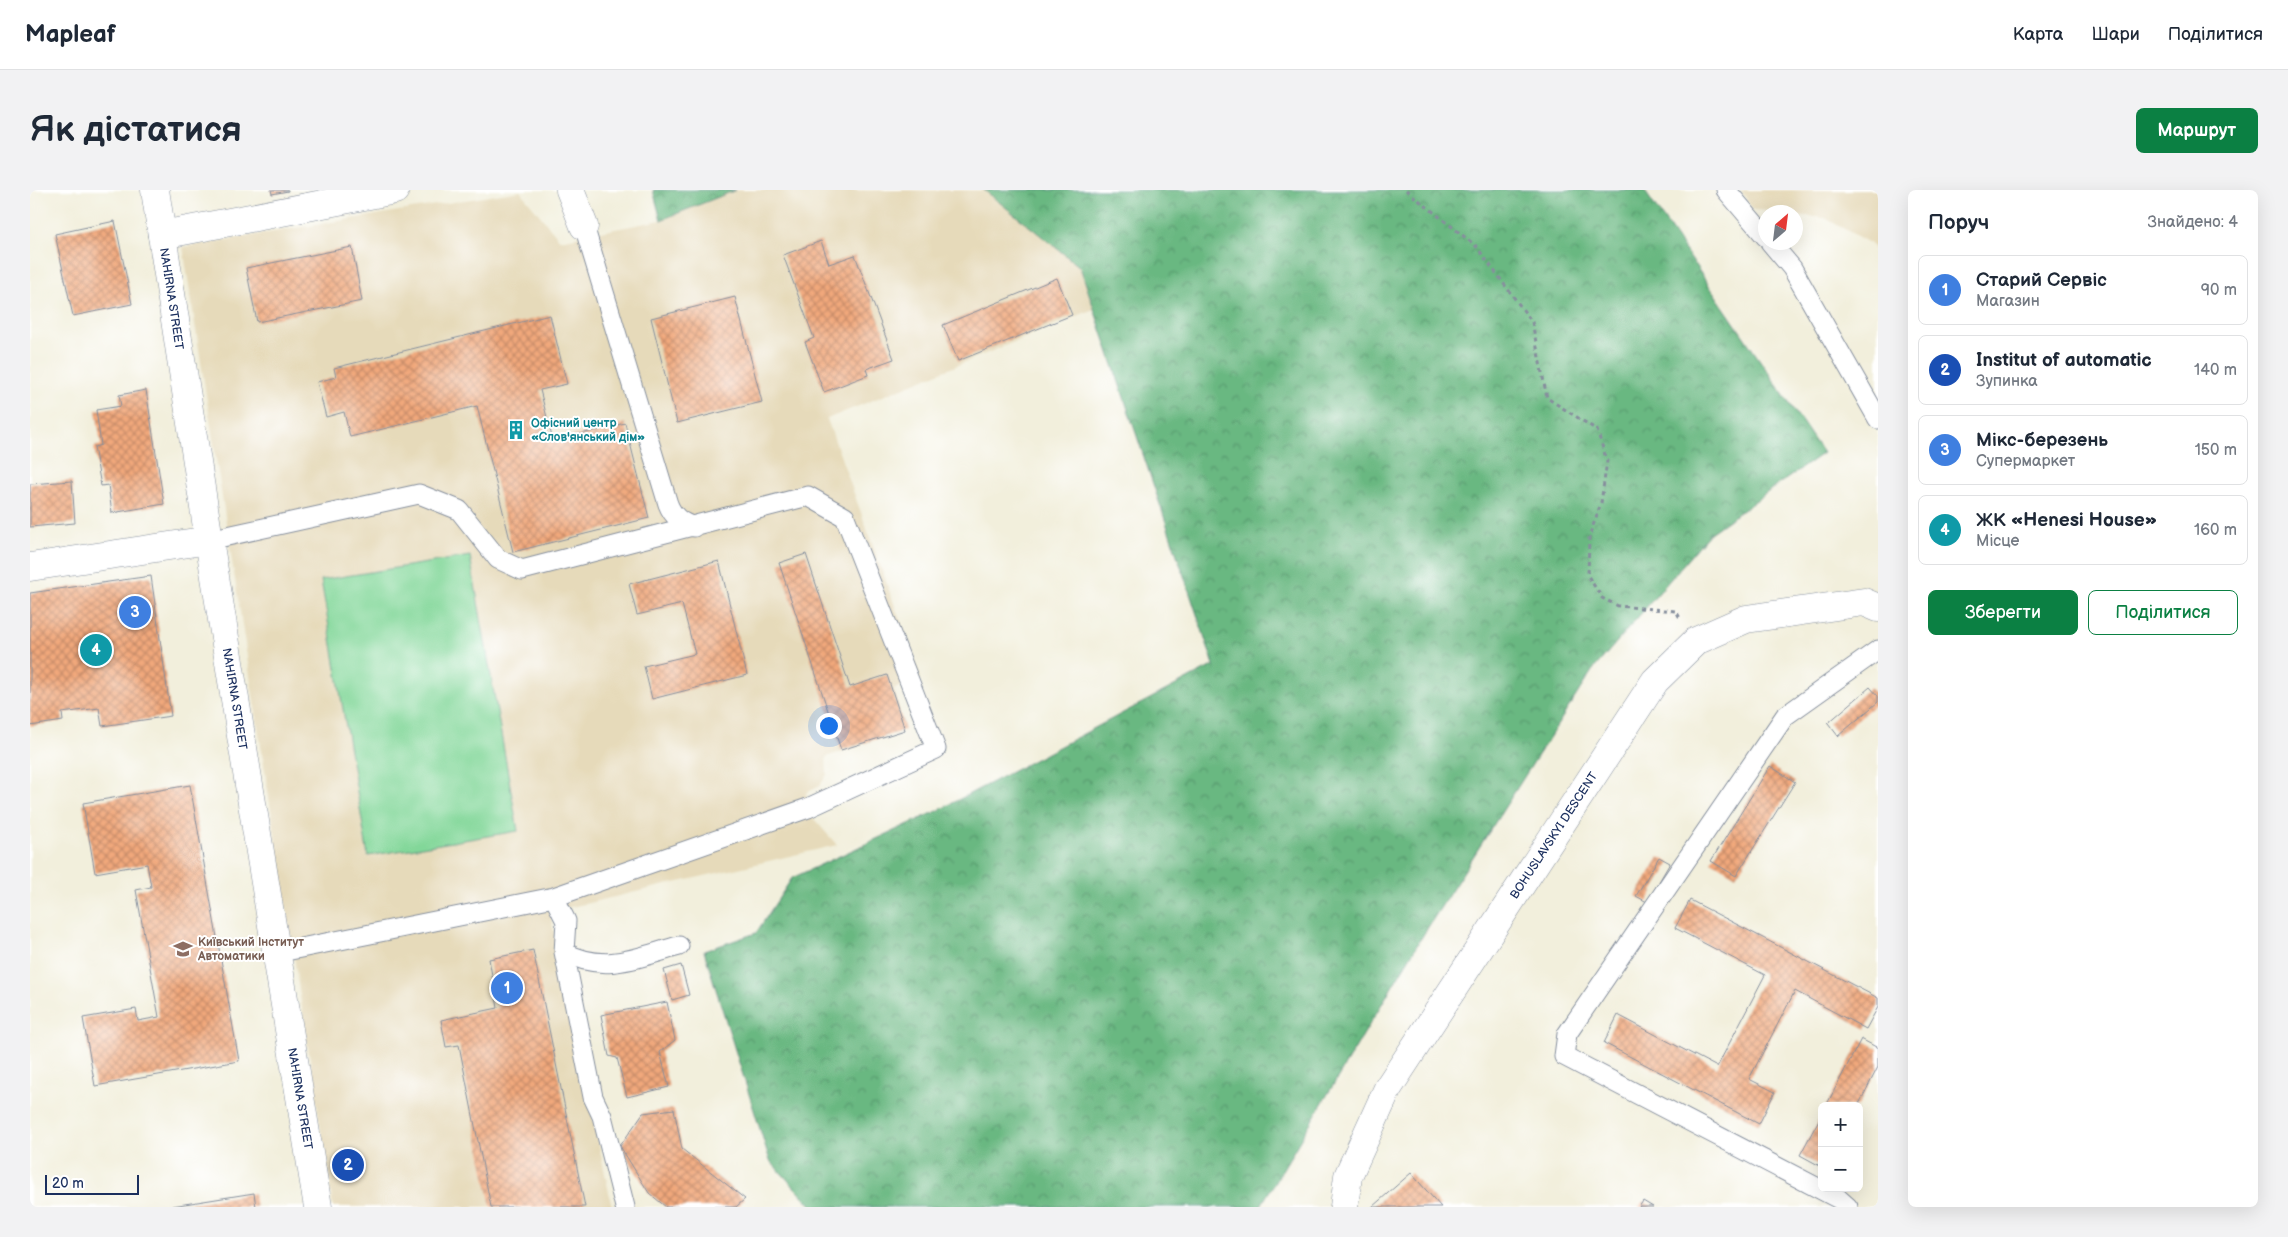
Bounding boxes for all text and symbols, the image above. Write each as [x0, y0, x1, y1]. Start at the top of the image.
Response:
text: Mapleaf [25, 20, 116, 49]
text: Карта [2013, 24, 2063, 45]
text: Шари [2091, 24, 2140, 45]
text: Поділитися [2168, 24, 2263, 45]
button: Маршрут [2136, 108, 2258, 153]
text: Як дістатися [30, 109, 242, 152]
north arrow [1758, 205, 1803, 250]
text: Поруч [1928, 210, 1989, 235]
text: Знайдено: 4 [2148, 213, 2238, 232]
street label: NAHIRNA STREET [157, 247, 187, 351]
text: Старий Сервіс [1976, 269, 2107, 292]
text: 1 [1942, 281, 1948, 300]
text: 90 m [2201, 281, 2237, 300]
text: Магазин [1976, 292, 2040, 311]
text: Institut of automatic [1976, 349, 2152, 372]
text: 2 [1940, 361, 1950, 380]
text: 140 m [2194, 361, 2237, 380]
text: Зупинка [1976, 372, 2038, 391]
place label: Офісний центр «Слов'янський дім» [531, 416, 645, 445]
building icon: Офісний центр «Слов'янський дім» [505, 419, 527, 441]
text: Мікс-березень [1976, 429, 2108, 452]
text: 3 [1940, 441, 1950, 460]
text: 150 m [2195, 441, 2237, 460]
text: Супермаркет [1976, 452, 2075, 471]
text: ЖК «Henesi House» [1976, 509, 2157, 532]
text: 4 [1940, 521, 1950, 540]
text: 160 m [2194, 521, 2237, 540]
text: Місце [1976, 532, 2020, 551]
button: Зберегти [1928, 590, 2078, 635]
button: Поділитися [2088, 590, 2238, 635]
pin: 3 [119, 593, 151, 631]
pin: 4 [80, 631, 112, 669]
street label: NAHIRNA STREET [219, 647, 251, 751]
your location [816, 713, 842, 739]
street label: BOHUSLAVSKYI DESCENT [1507, 769, 1601, 902]
place label: Київський Інститут Автоматики [197, 935, 304, 964]
school or university icon: Київський Інститут Автоматики [172, 938, 194, 960]
pin: 1 [491, 969, 523, 1007]
street label: NAHIRNA STREET [285, 1047, 316, 1151]
map controls [1818, 1102, 1863, 1192]
button: + [1818, 1102, 1863, 1147]
pin: 2 [332, 1146, 364, 1184]
button: − [1818, 1147, 1863, 1192]
scale bar [45, 1172, 139, 1195]
text: 20 m [52, 1175, 84, 1192]

